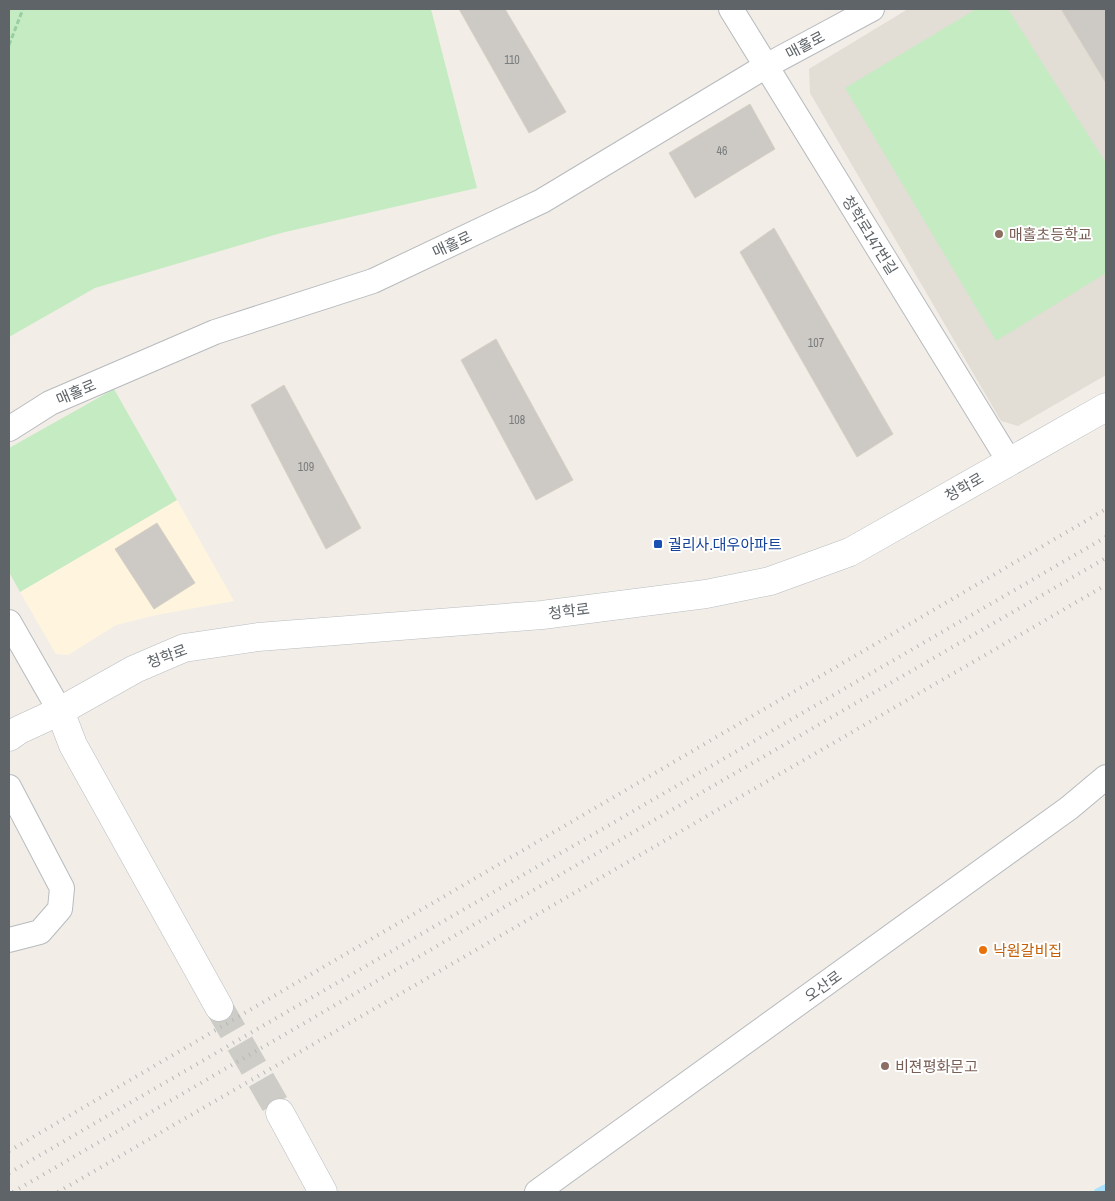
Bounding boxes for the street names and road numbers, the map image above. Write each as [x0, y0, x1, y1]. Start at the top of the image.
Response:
street label: 매홀로 [782, 26, 828, 64]
street label: 청학로147번길 [837, 191, 903, 279]
street label: 매홀로 [429, 226, 475, 262]
street label: 매홀로 [53, 374, 99, 410]
street label: 청학로 [941, 468, 987, 506]
street label: 청학로 [547, 598, 591, 624]
street label: 청학로 [144, 639, 190, 673]
street label: 오산로 [800, 965, 846, 1007]

